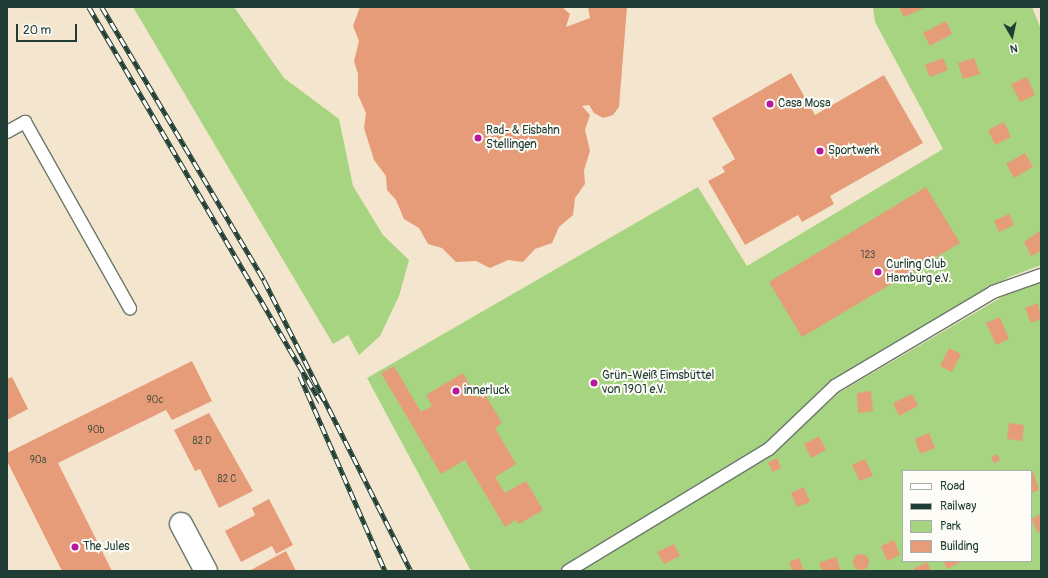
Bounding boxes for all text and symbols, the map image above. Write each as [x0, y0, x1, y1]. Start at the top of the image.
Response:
scale bar [18, 16, 79, 42]
north arrow [992, 16, 1032, 56]
text: 20 m [23, 23, 51, 38]
text: N [1009, 41, 1019, 55]
place label: Casa Mosa [778, 97, 831, 111]
marker: Casa Mosa [765, 99, 775, 109]
place label: Rad- & Eisbahn Stellingen [486, 124, 560, 152]
marker: Rad- & Eisbahn Stellingen [473, 133, 483, 143]
place label: Sportwerk [828, 144, 880, 158]
marker: Sportwerk [815, 146, 825, 156]
house number: 123 [861, 250, 875, 262]
place label: Curling Club Hamburg e.V. [886, 258, 951, 286]
marker: Curling Club Hamburg e.V. [873, 267, 883, 277]
place label: Grün-Weiß Eimsbüttel von 1901 e.V. [602, 369, 714, 397]
marker: Grün-Weiß Eimsbüttel von 1901 e.V. [589, 378, 599, 388]
place label: innerluck [464, 384, 510, 398]
marker: innerluck [451, 386, 461, 396]
house number: 90c [146, 395, 164, 407]
house number: 90b [88, 425, 104, 437]
house number: 82 D [192, 436, 212, 448]
house number: 90a [30, 455, 46, 467]
legend [902, 470, 1032, 562]
house number: 82 C [218, 474, 236, 486]
text: Road [940, 479, 965, 494]
text: Railway [940, 499, 976, 514]
text: Park [940, 519, 961, 534]
text: Building [940, 539, 979, 554]
place label: The Jules [83, 540, 130, 554]
marker: The Jules [70, 542, 80, 552]

